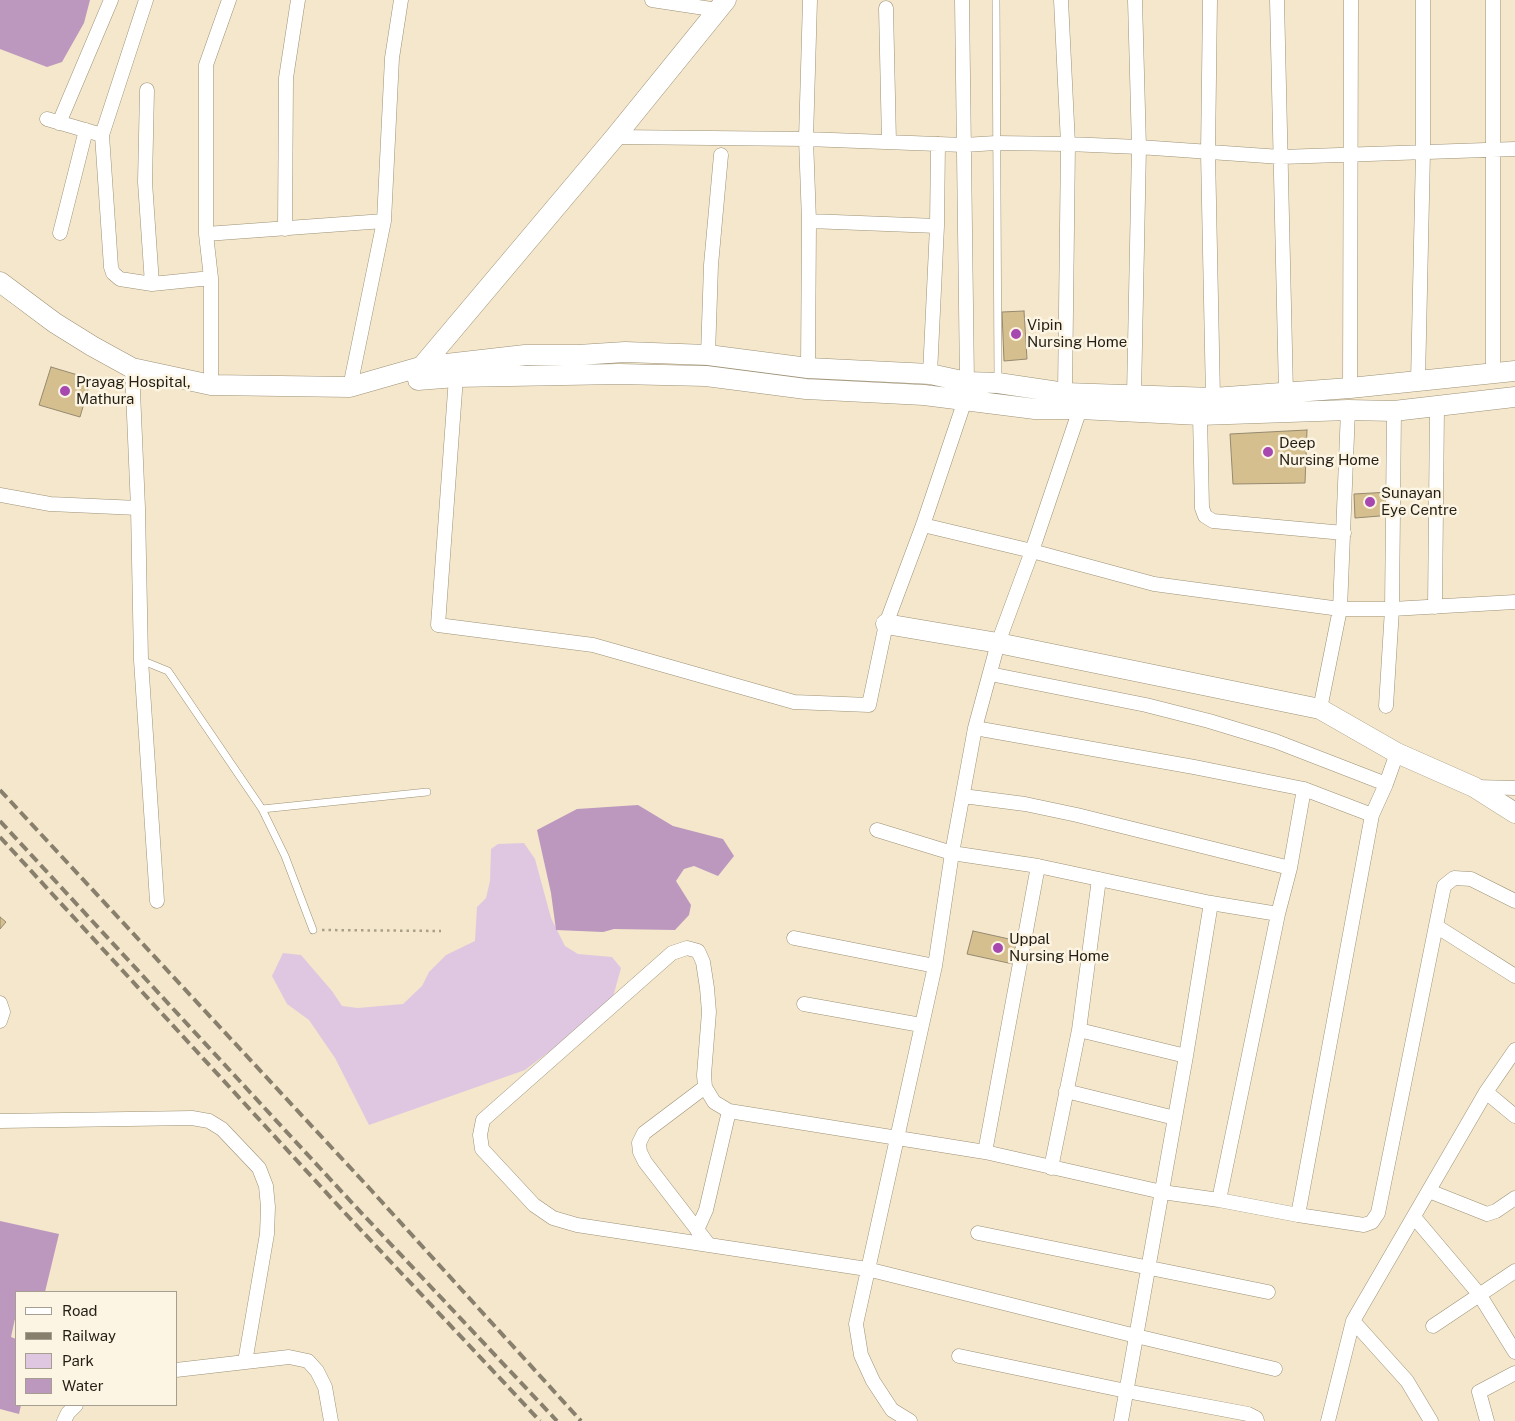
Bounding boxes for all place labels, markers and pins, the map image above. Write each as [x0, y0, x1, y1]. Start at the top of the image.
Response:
place label: Vipin Nursing Home [1027, 316, 1127, 351]
marker: Vipin Nursing Home [1009, 327, 1023, 341]
place label: Prayag Hospital, Mathura [76, 373, 191, 408]
marker: Prayag Hospital, Mathura [58, 384, 72, 398]
place label: Deep Nursing Home [1279, 434, 1379, 469]
marker: Deep Nursing Home [1261, 445, 1275, 459]
place label: Sunayan Eye Centre [1381, 484, 1457, 519]
marker: Sunayan Eye Centre [1363, 495, 1377, 509]
place label: Uppal Nursing Home [1009, 930, 1109, 965]
marker: Uppal Nursing Home [991, 941, 1005, 955]

